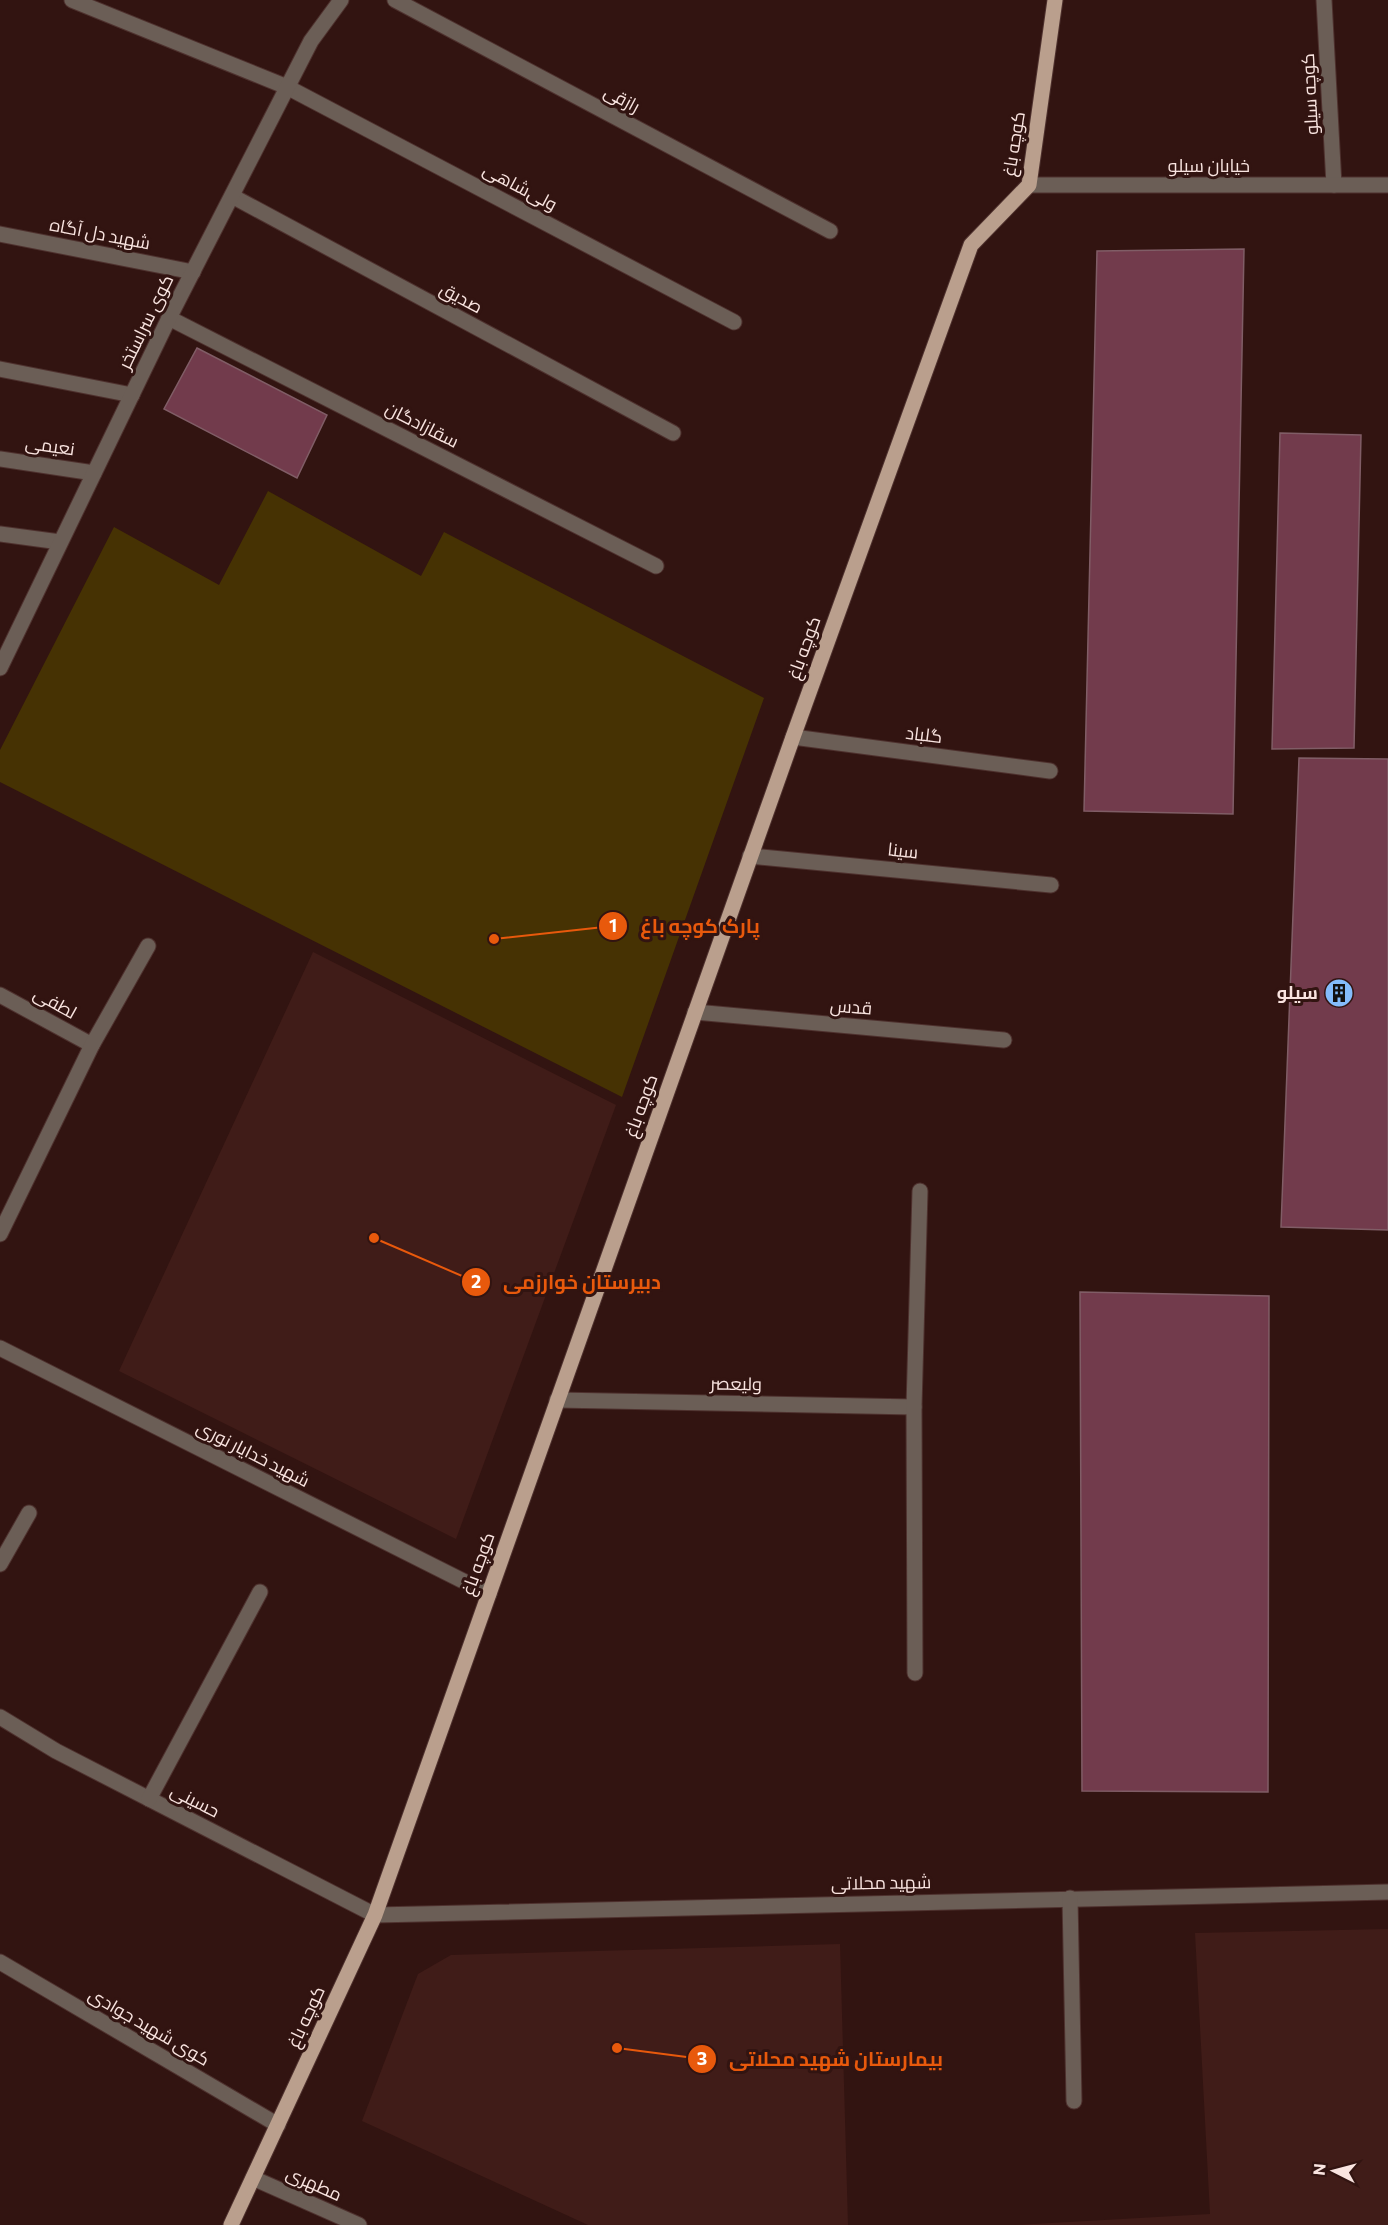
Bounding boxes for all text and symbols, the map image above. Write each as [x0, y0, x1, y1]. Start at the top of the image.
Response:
street label: کوچه سیلو [1296, 53, 1324, 135]
street label: رازقی [600, 80, 644, 118]
street label: کوچه باغ [997, 110, 1031, 178]
street label: خیابان سیلو [1168, 154, 1250, 177]
street label: ولی‌شاهی [479, 157, 561, 216]
street label: شهید دل آگاه [48, 212, 152, 255]
street label: کوی سراستخر [112, 271, 178, 374]
street label: صدیق [435, 277, 487, 319]
street label: سقازادگان [382, 396, 463, 453]
street label: نعیمی [24, 431, 76, 460]
street label: کوچه باغ [782, 613, 826, 683]
street label: گلباد [904, 721, 944, 747]
street label: سینا [887, 837, 920, 863]
callout: پارک کوچه باغ [598, 907, 772, 945]
text: پارک کوچه باغ [640, 913, 760, 940]
text: 1 [609, 914, 617, 936]
building icon: سیلو [1323, 977, 1355, 1009]
street label: لطفی [30, 981, 81, 1024]
place label: سیلو [1277, 981, 1318, 1004]
street label: قدس [829, 993, 873, 1020]
street label: کوچه باغ [619, 1071, 663, 1141]
callout: دبیرستان خوارزمی [461, 1263, 673, 1301]
text: دبیرستان خوارزمی [503, 1269, 661, 1294]
text: 2 [471, 1270, 481, 1292]
street label: ولیعصر [709, 1372, 762, 1395]
street label: شهید خدایار نوری [193, 1415, 314, 1492]
street label: کوچه باغ [456, 1529, 500, 1599]
street label: حسینی [167, 1779, 224, 1823]
street label: شهید محلاتی [831, 1870, 931, 1895]
street label: کوچه باغ [281, 1982, 331, 2052]
street label: کوی شهید جوادی [84, 1983, 214, 2071]
callout: بیمارستان شهید محلاتی [687, 2040, 955, 2078]
text: بیمارستان شهید محلاتی [729, 2046, 943, 2072]
text: 3 [697, 2047, 707, 2069]
north arrow [1304, 2141, 1364, 2201]
street label: مطهری [283, 2161, 346, 2206]
text: N [1309, 2162, 1329, 2176]

